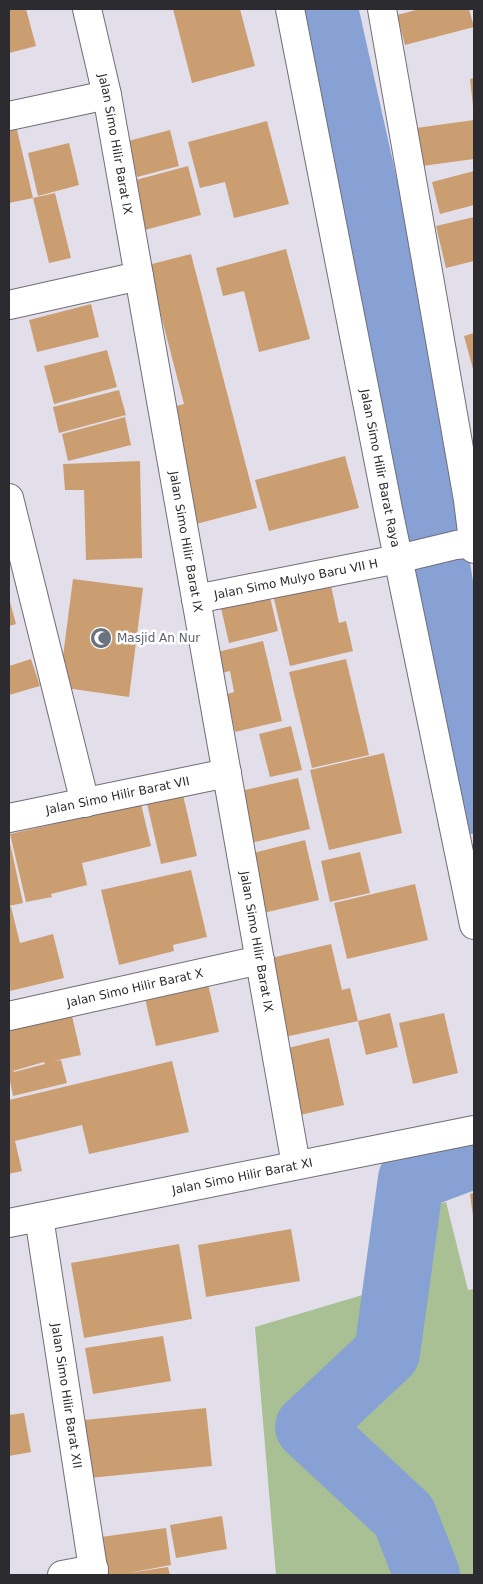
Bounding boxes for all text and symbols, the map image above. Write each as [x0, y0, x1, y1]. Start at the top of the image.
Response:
street label: Jalan Simo Hilir Barat IX [95, 71, 135, 216]
street label: Jalan Simo Hilir Barat Raya [357, 387, 403, 549]
street label: Jalan Simo Hilir Barat IX [166, 469, 205, 613]
street label: Jalan Simo Mulyo Baru VII H [212, 556, 379, 602]
mosque icon: Masjid An Nur [89, 626, 113, 650]
place label: Masjid An Nur [117, 631, 200, 645]
street label: Jalan Simo Hilir Barat VII [44, 774, 191, 817]
street label: Jalan Simo Hilir Barat IX [237, 869, 276, 1013]
street label: Jalan Simo Hilir Barat X [64, 966, 204, 1010]
street label: Jalan Simo Hilir Barat XI [170, 1155, 314, 1197]
street label: Jalan Simo Hilir Barat XII [48, 1321, 85, 1469]

